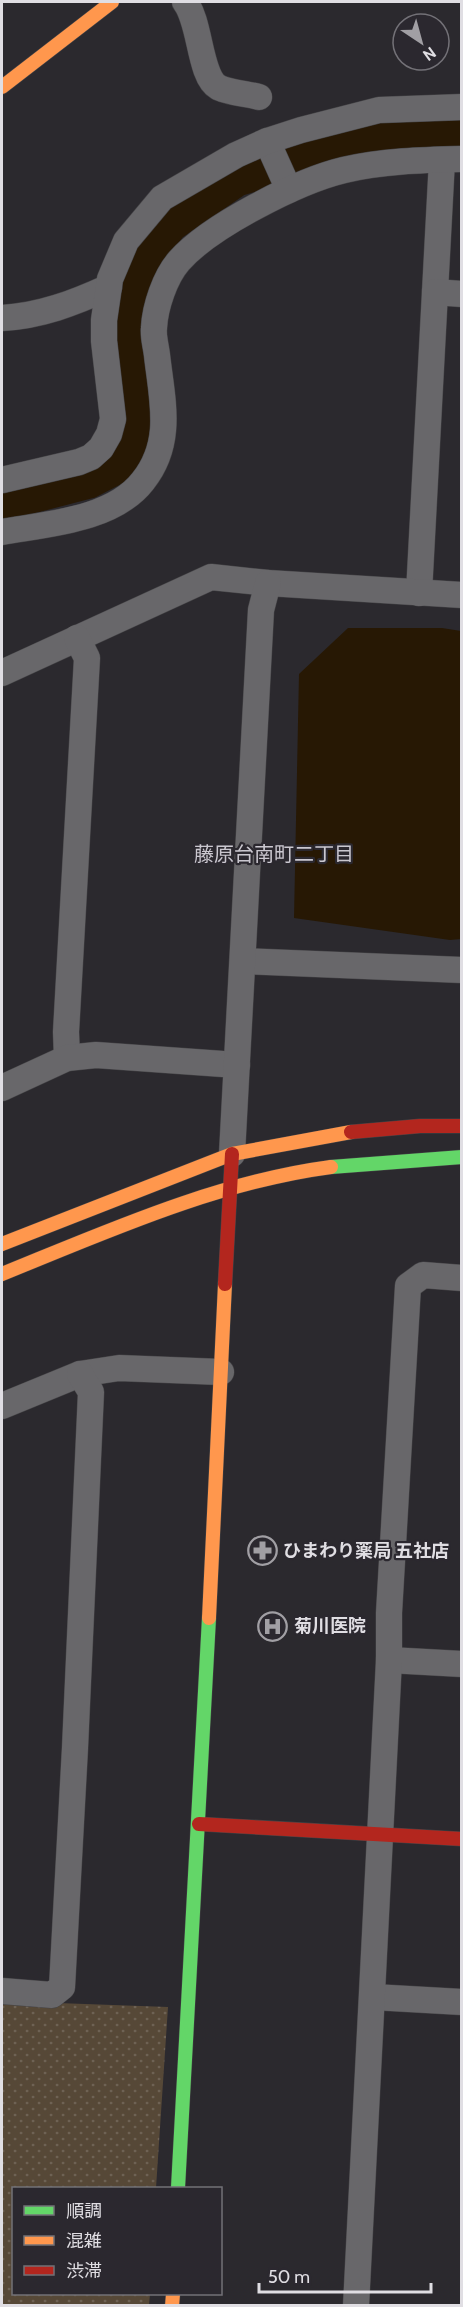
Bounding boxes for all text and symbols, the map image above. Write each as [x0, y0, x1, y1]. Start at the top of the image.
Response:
north arrow [391, 12, 451, 72]
text: N [419, 43, 440, 65]
district label: 藤原台南町二丁目 [194, 842, 354, 866]
pharmacy icon: ひまわり薬局 五社店 [246, 1535, 278, 1567]
place label: ひまわり薬局 五社店 [283, 1540, 449, 1562]
hospital icon: 菊川医院 [257, 1610, 289, 1642]
place label: 菊川医院 [294, 1615, 366, 1637]
legend [12, 2187, 222, 2295]
text: 順調 [66, 2200, 102, 2222]
text: 混雑 [66, 2230, 102, 2252]
scale bar [259, 2256, 432, 2294]
text: 渋滞 [66, 2260, 102, 2282]
text: 50 m [268, 2266, 310, 2288]

